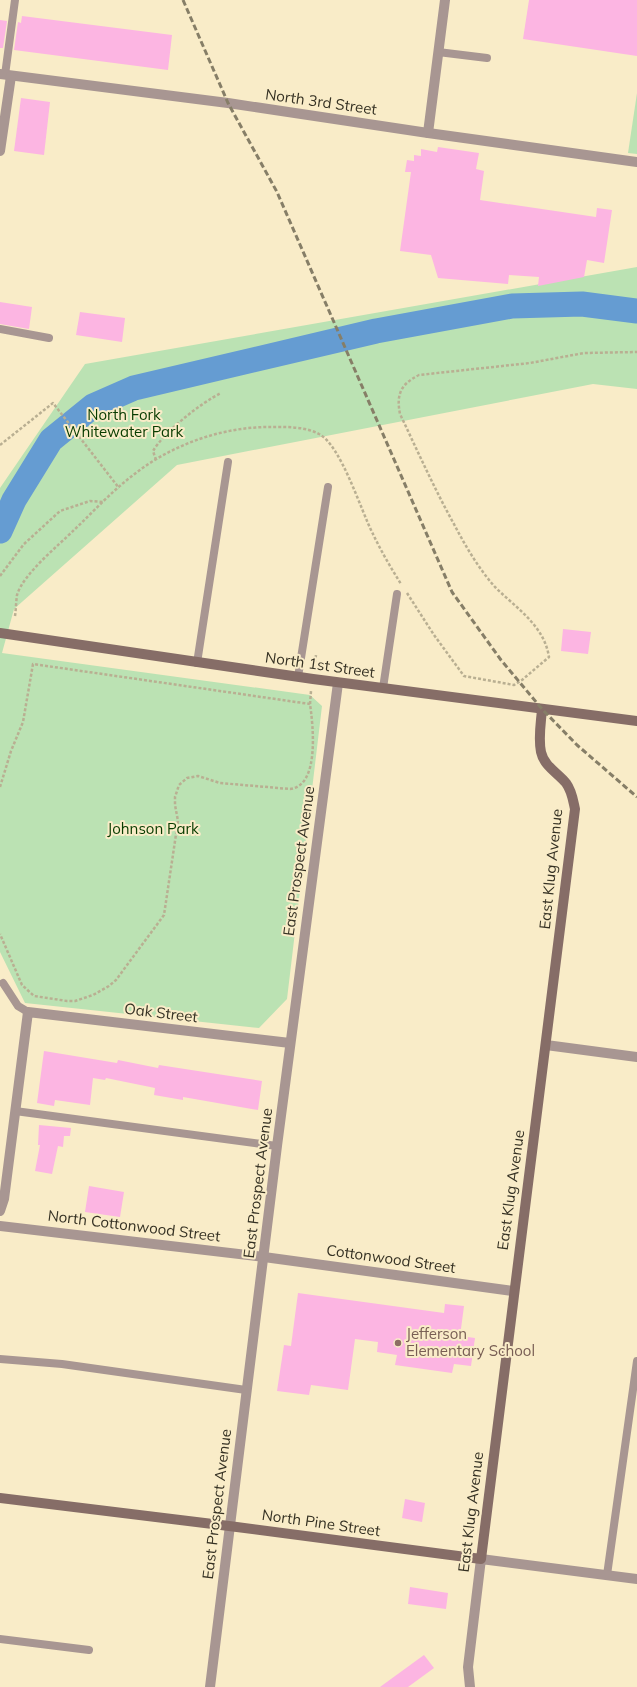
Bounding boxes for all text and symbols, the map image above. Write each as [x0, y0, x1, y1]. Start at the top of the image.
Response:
street label: North 3rd Street [264, 84, 378, 119]
park label: North Fork Whitewater Park [65, 405, 183, 441]
street label: North 1st Street [264, 647, 376, 682]
street label: East Prospect Avenue [279, 785, 318, 937]
street label: East Klug Avenue [535, 808, 566, 930]
park label: Johnson Park [107, 819, 199, 838]
street label: Oak Street [123, 999, 199, 1026]
street label: East Prospect Avenue [239, 1107, 276, 1259]
street label: East Klug Avenue [493, 1129, 528, 1251]
street label: North Cottonwood Street [47, 1205, 221, 1246]
street label: Cottonwood Street [325, 1240, 457, 1277]
place label: Jefferson Elementary School [406, 1324, 535, 1360]
marker: Jefferson Elementary School [393, 1338, 403, 1348]
street label: East Prospect Avenue [198, 1428, 235, 1580]
street label: East Klug Avenue [454, 1451, 487, 1573]
street label: North Pine Street [261, 1505, 381, 1540]

